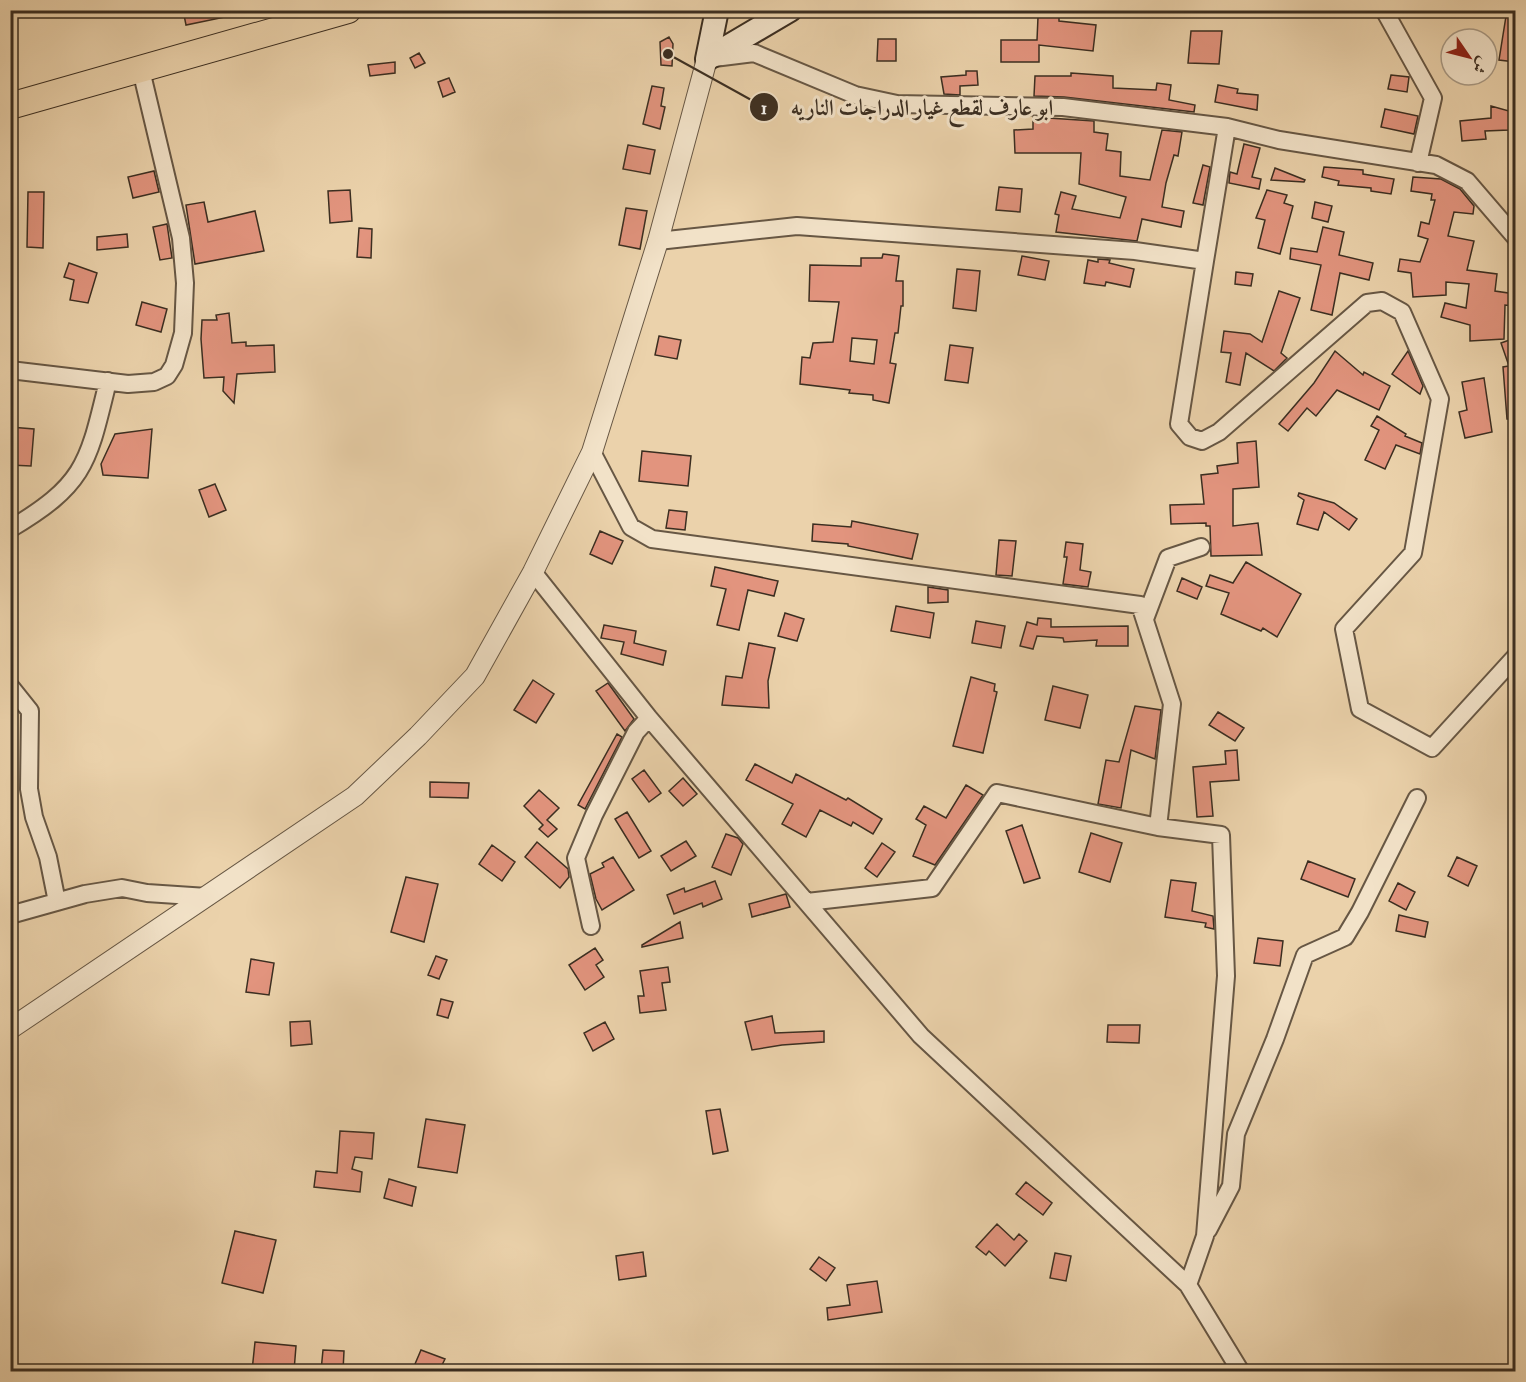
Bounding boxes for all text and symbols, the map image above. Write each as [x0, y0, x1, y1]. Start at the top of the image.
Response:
north arrow [1439, 27, 1499, 87]
text: ش [1468, 53, 1493, 77]
callout: ابو عارف لقطع غيار الدراجات الناريه [749, 87, 1066, 127]
text: ابو عارف لقطع غيار الدراجات الناريه [791, 94, 1053, 128]
text: 1 [761, 97, 767, 120]

